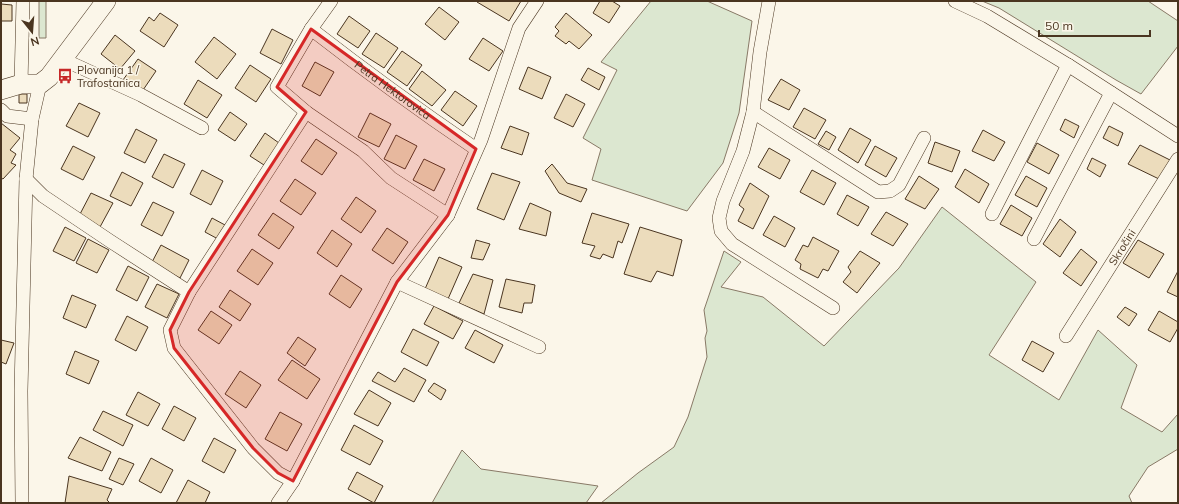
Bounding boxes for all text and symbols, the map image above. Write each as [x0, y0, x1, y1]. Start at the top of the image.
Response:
north arrow [12, 12, 52, 52]
scale bar [1039, 12, 1150, 38]
text: 50 m [1045, 18, 1073, 33]
text: N [29, 34, 41, 49]
street label: Petra Hektorovića [352, 58, 434, 123]
place label: Plovanija 1 / Trafostanica [77, 63, 140, 90]
bus stop icon: Plovanija 1 / Trafostanica [56, 67, 74, 85]
street label: Skročini [1106, 227, 1139, 268]

